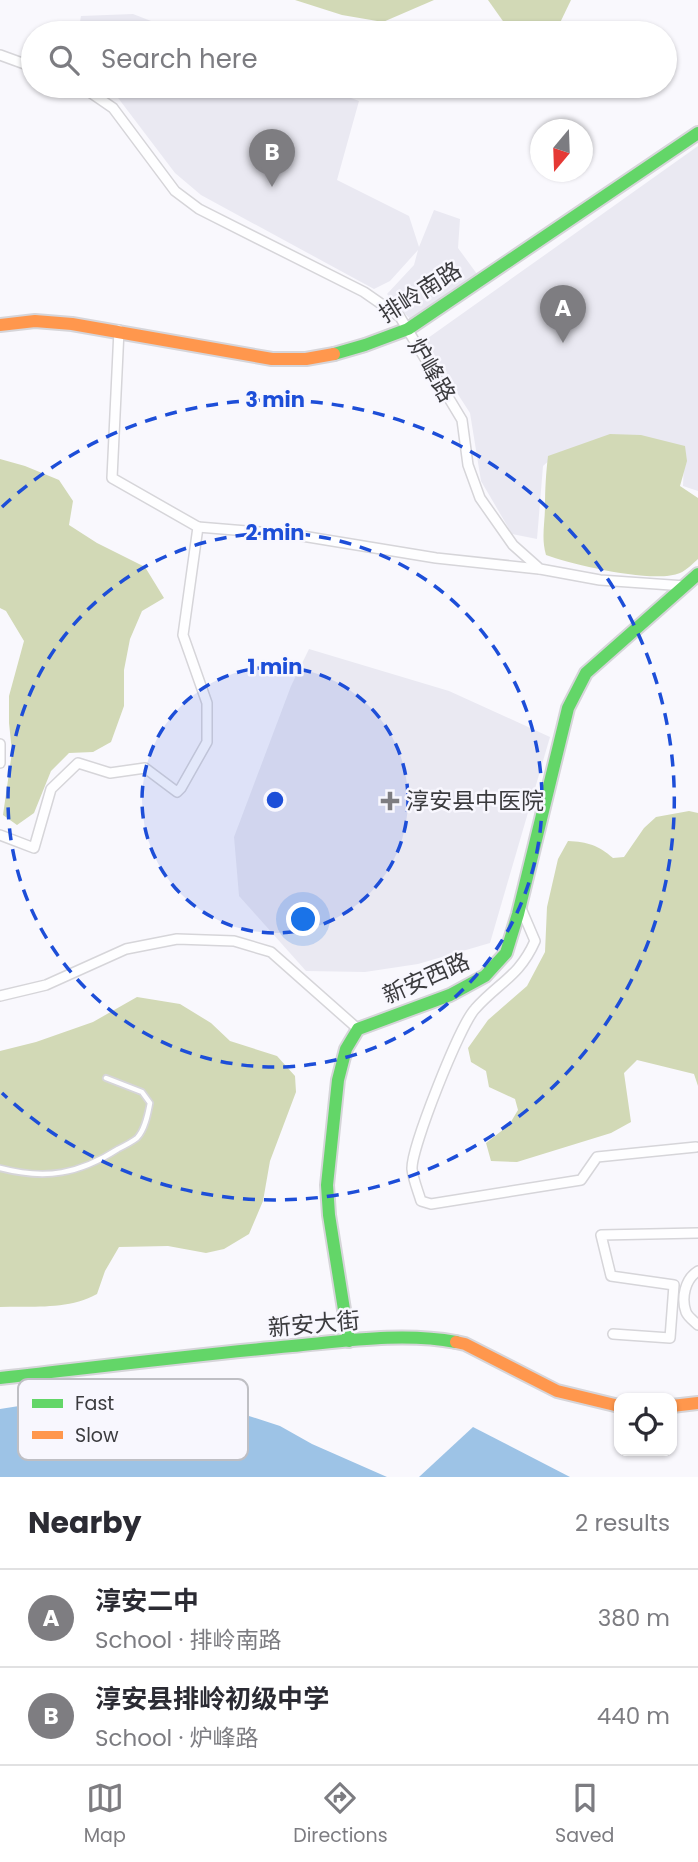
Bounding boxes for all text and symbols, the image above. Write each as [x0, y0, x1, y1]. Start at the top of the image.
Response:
search box [21, 21, 677, 98]
icon: search [45, 41, 83, 79]
text: Search here [101, 41, 258, 77]
north arrow [530, 119, 593, 182]
pin: B [249, 129, 295, 187]
street label: 排岭南路 [373, 254, 467, 330]
pin: A [540, 285, 586, 343]
street label: 炉峰路 [401, 332, 463, 408]
text: 3 min [245, 385, 305, 414]
text: 2 min [245, 518, 305, 547]
text: 1 min [248, 652, 302, 681]
place label: 淳安县中医院 [406, 785, 544, 817]
centre of rings [263, 788, 287, 812]
marker: 淳安县中医院 [380, 791, 400, 811]
your location [286, 902, 320, 936]
street label: 新安西路 [377, 945, 475, 1011]
street label: 新安大街 [267, 1304, 361, 1344]
legend [18, 1379, 248, 1460]
text: Fast [75, 1390, 114, 1417]
map controls [614, 1393, 677, 1456]
button: locate [614, 1393, 677, 1456]
text: Slow [75, 1422, 119, 1449]
text: Nearby [28, 1501, 142, 1544]
text: 2 results [575, 1507, 670, 1539]
text: 淳安二中 [95, 1583, 199, 1619]
text: A [43, 1602, 59, 1634]
text: 380 m [598, 1602, 670, 1634]
text: School · 排岭南路 [95, 1624, 281, 1656]
text: 淳安县排岭初级中学 [95, 1681, 329, 1717]
text: B [43, 1700, 59, 1732]
text: 440 m [597, 1700, 670, 1732]
text: School · 炉峰路 [95, 1722, 258, 1754]
tab: Map [84, 1779, 126, 1850]
tab: Directions [293, 1779, 388, 1850]
tab: Saved [555, 1779, 614, 1850]

